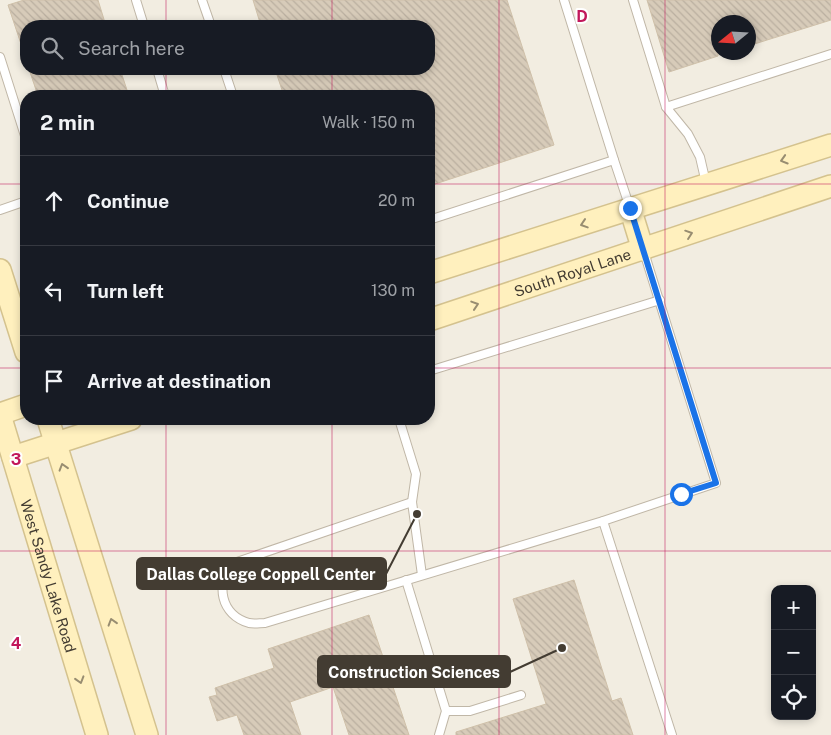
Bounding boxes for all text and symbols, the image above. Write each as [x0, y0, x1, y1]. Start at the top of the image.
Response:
text: D [576, 7, 588, 26]
north arrow [711, 15, 756, 60]
search box [20, 20, 435, 75]
icon: search [38, 34, 66, 62]
text: Search here [78, 37, 185, 59]
text: 2 min [40, 110, 95, 135]
text: Walk · 150 m [322, 113, 415, 132]
one-way arrow [781, 154, 789, 164]
icon: ahead [40, 187, 68, 215]
text: Continue [87, 190, 169, 212]
text: 20 m [378, 191, 415, 210]
route end [619, 197, 642, 220]
one-way arrow [580, 218, 588, 228]
one-way arrow [685, 230, 693, 240]
street label: South Royal Lane [512, 245, 633, 300]
icon: left [40, 277, 68, 305]
text: Turn left [87, 280, 164, 302]
text: 130 m [371, 281, 415, 300]
one-way arrow [470, 301, 479, 311]
icon: arrive [40, 367, 68, 395]
text: Arrive at destination [87, 370, 271, 392]
text: 3 [11, 450, 21, 469]
one-way arrow [58, 463, 68, 471]
route start [670, 483, 693, 506]
street label: West Sandy Lake Road [18, 497, 80, 654]
callout: Dallas College Coppell Center [137, 558, 386, 589]
text: Dallas College Coppell Center [146, 565, 376, 584]
map controls [771, 585, 816, 720]
button: + [771, 585, 816, 630]
one-way arrow [107, 618, 117, 626]
button: − [771, 630, 816, 675]
text: 4 [11, 634, 22, 653]
callout: Construction Sciences [318, 656, 510, 687]
text: Construction Sciences [328, 663, 500, 682]
one-way arrow [75, 675, 85, 683]
button: locate [771, 675, 816, 720]

